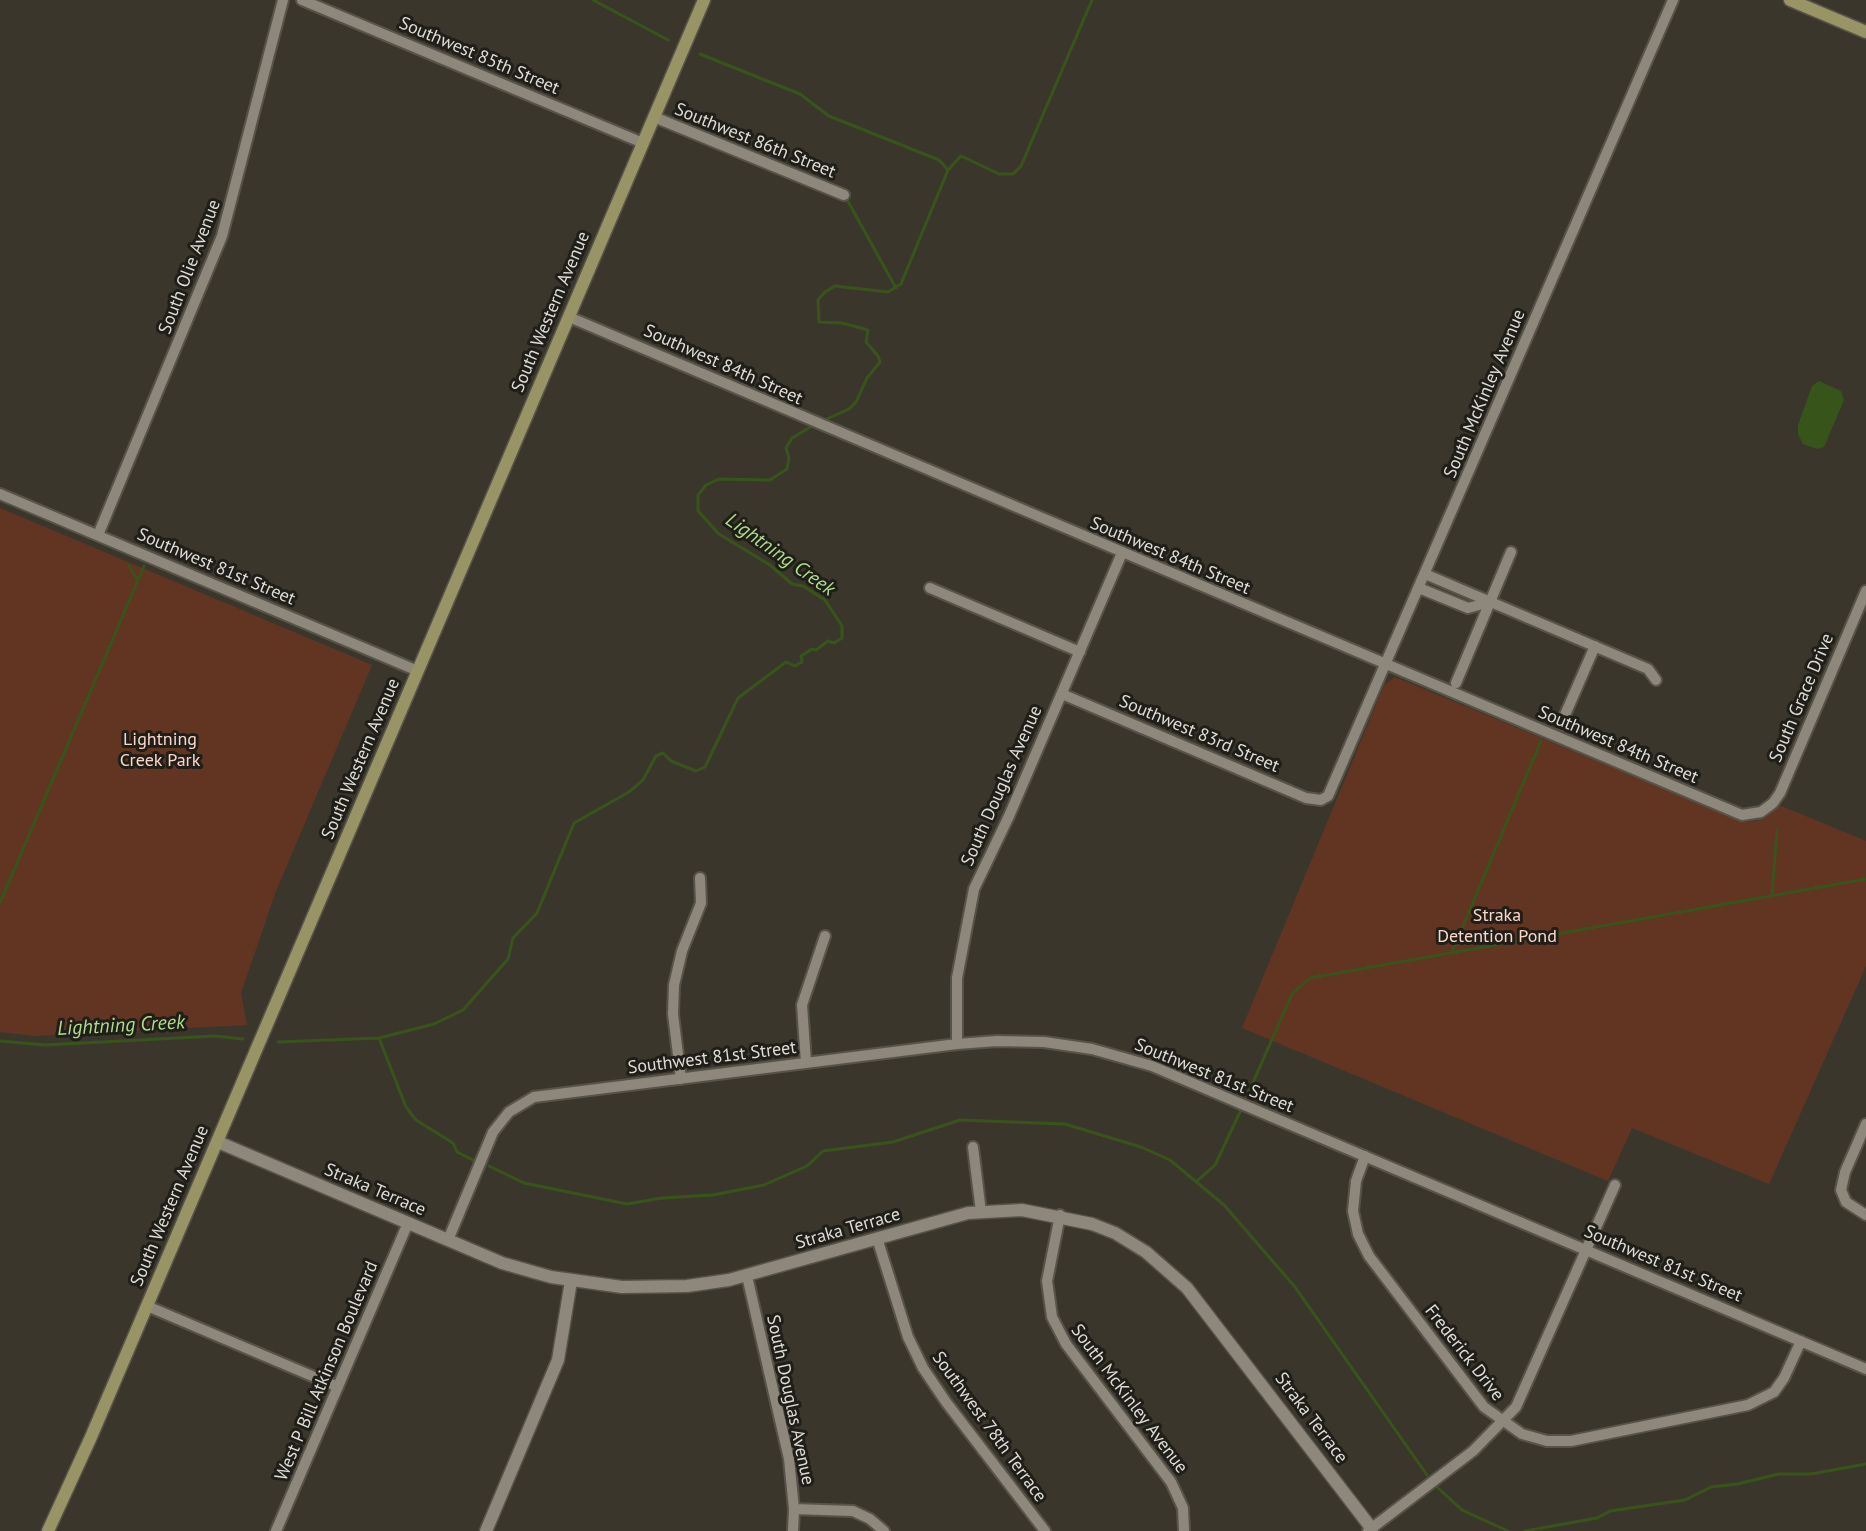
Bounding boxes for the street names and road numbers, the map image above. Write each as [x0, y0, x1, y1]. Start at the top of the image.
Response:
street label: Southwest 85th Street [396, 12, 562, 100]
street label: Southwest 86th Street [671, 99, 839, 183]
street label: South Olie Avenue [154, 197, 226, 337]
street label: South Western Avenue [507, 228, 595, 396]
street label: South McKinley Avenue [1440, 306, 1530, 482]
street label: Southwest 84th Street [640, 320, 806, 410]
street label: Southwest 84th Street [1087, 512, 1253, 600]
street label: Southwest 81st Street [134, 524, 298, 610]
street label: South Grace Drive [1765, 630, 1839, 766]
street label: South Western Avenue [317, 675, 405, 843]
street label: Southwest 83rd Street [1116, 691, 1282, 777]
street label: Southwest 84th Street [1535, 701, 1701, 789]
street label: South Douglas Avenue [957, 702, 1047, 870]
street label: Southwest 81st Street [1131, 1034, 1297, 1118]
street label: Southwest 81st Street [627, 1037, 797, 1079]
street label: South Western Avenue [126, 1122, 214, 1290]
street label: Straka Terrace [321, 1159, 429, 1221]
street label: Straka Terrace [793, 1204, 903, 1254]
street label: Southwest 81st Street [1581, 1221, 1745, 1307]
street label: West P Bill Atkinson Boulevard [271, 1258, 383, 1484]
street label: Frederick Drive [1420, 1301, 1508, 1405]
street label: South Douglas Avenue [761, 1313, 819, 1487]
street label: South McKinley Avenue [1066, 1320, 1192, 1478]
street label: Southwest 78th Terrace [927, 1348, 1051, 1506]
street label: Straka Terrace [1270, 1368, 1352, 1468]

